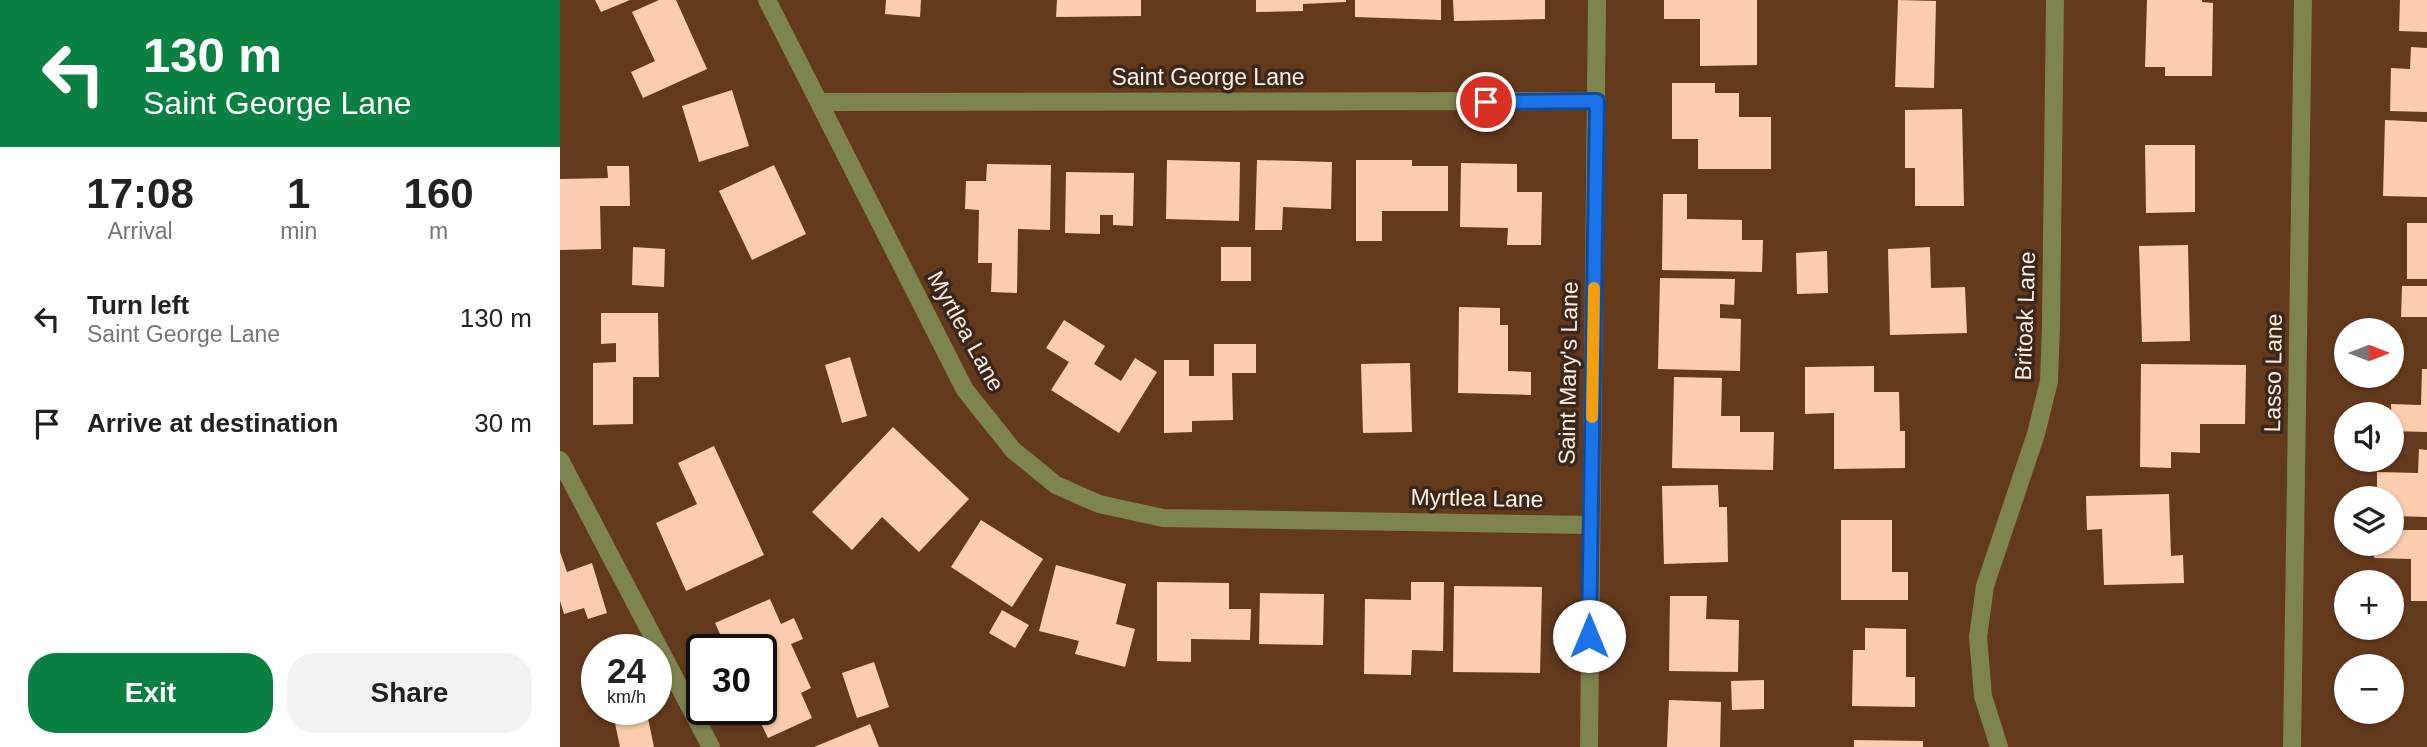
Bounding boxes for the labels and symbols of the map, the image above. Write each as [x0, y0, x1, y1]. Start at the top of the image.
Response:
street label: Saint George Lane [1111, 64, 1305, 90]
pin [1456, 72, 1516, 132]
street label: Britoak Lane [2010, 251, 2040, 381]
street label: Myrtlea Lane [922, 267, 1010, 395]
street label: Saint Mary's Lane [1553, 281, 1583, 465]
street label: Lasso Lane [2259, 313, 2287, 433]
north arrow [2334, 318, 2404, 388]
street label: Myrtlea Lane [1410, 484, 1544, 512]
position arrow [1552, 599, 1626, 673]
speed limit sign: 30 [686, 634, 777, 725]

